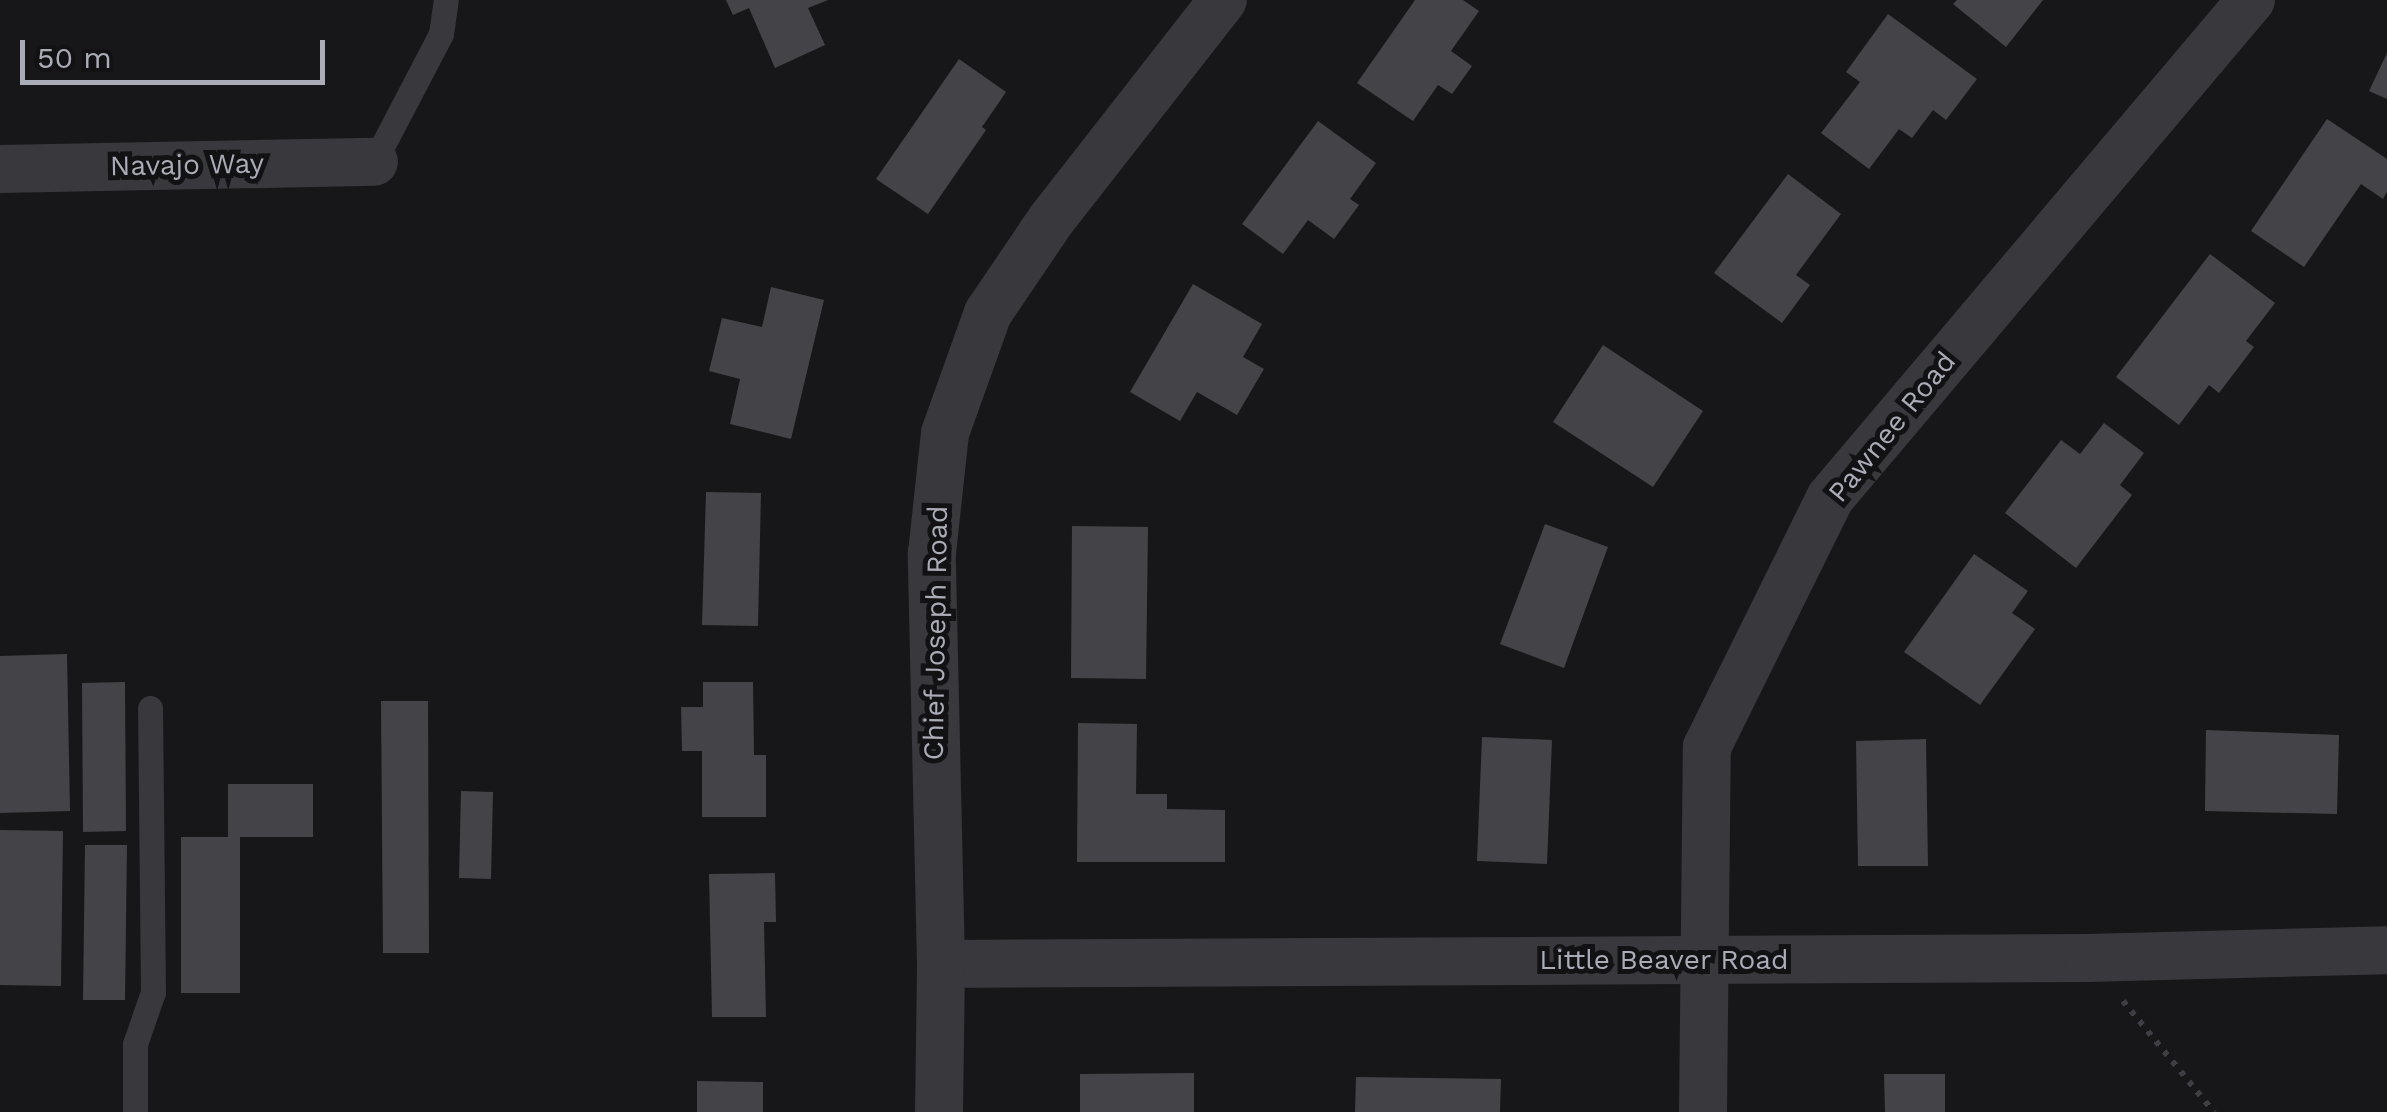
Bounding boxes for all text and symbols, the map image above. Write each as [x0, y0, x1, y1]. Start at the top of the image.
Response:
scale bar [25, 20, 330, 82]
text: 50 m [37, 40, 112, 75]
street label: Navajo Way [109, 147, 265, 183]
street label: Pawnee Road [1821, 345, 1963, 509]
street label: Chief Joseph Road [917, 504, 955, 762]
street label: Little Beaver Road [1539, 943, 1789, 977]

